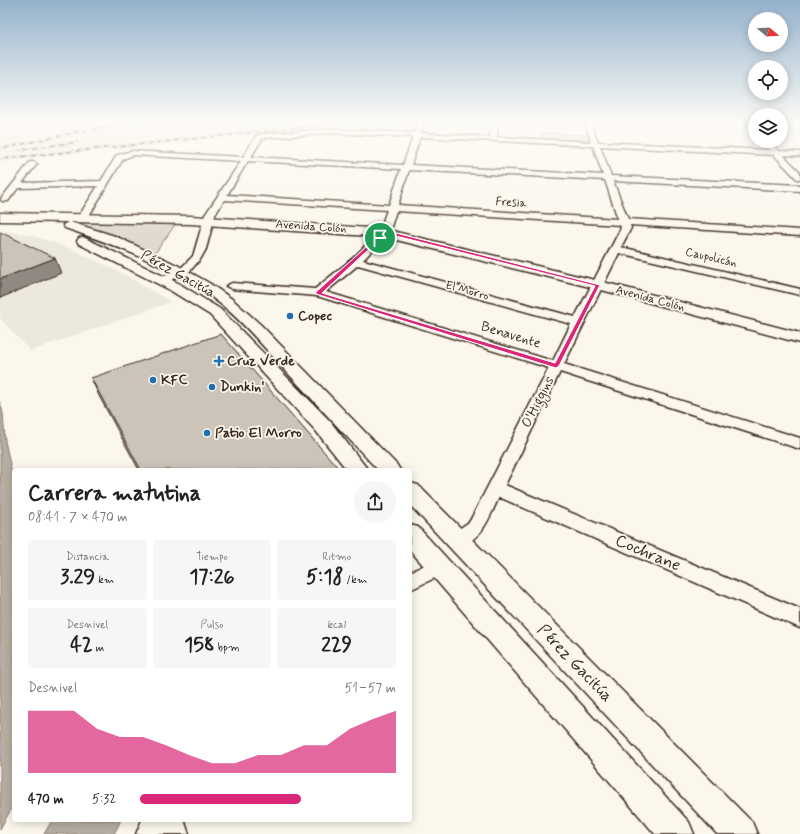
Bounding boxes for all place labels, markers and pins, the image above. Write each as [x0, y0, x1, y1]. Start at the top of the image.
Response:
pin [363, 221, 397, 255]
place label: Copec [298, 307, 332, 325]
marker: Copec [285, 311, 295, 321]
place label: Cruz Verde [227, 352, 295, 370]
marker: Cruz Verde [214, 356, 224, 366]
place label: KFC [161, 371, 187, 389]
marker: KFC [148, 375, 158, 385]
place label: Dunkin' [220, 378, 264, 396]
marker: Dunkin' [207, 382, 217, 392]
place label: Patio El Morro [215, 424, 302, 442]
marker: Patio El Morro [202, 428, 212, 438]

